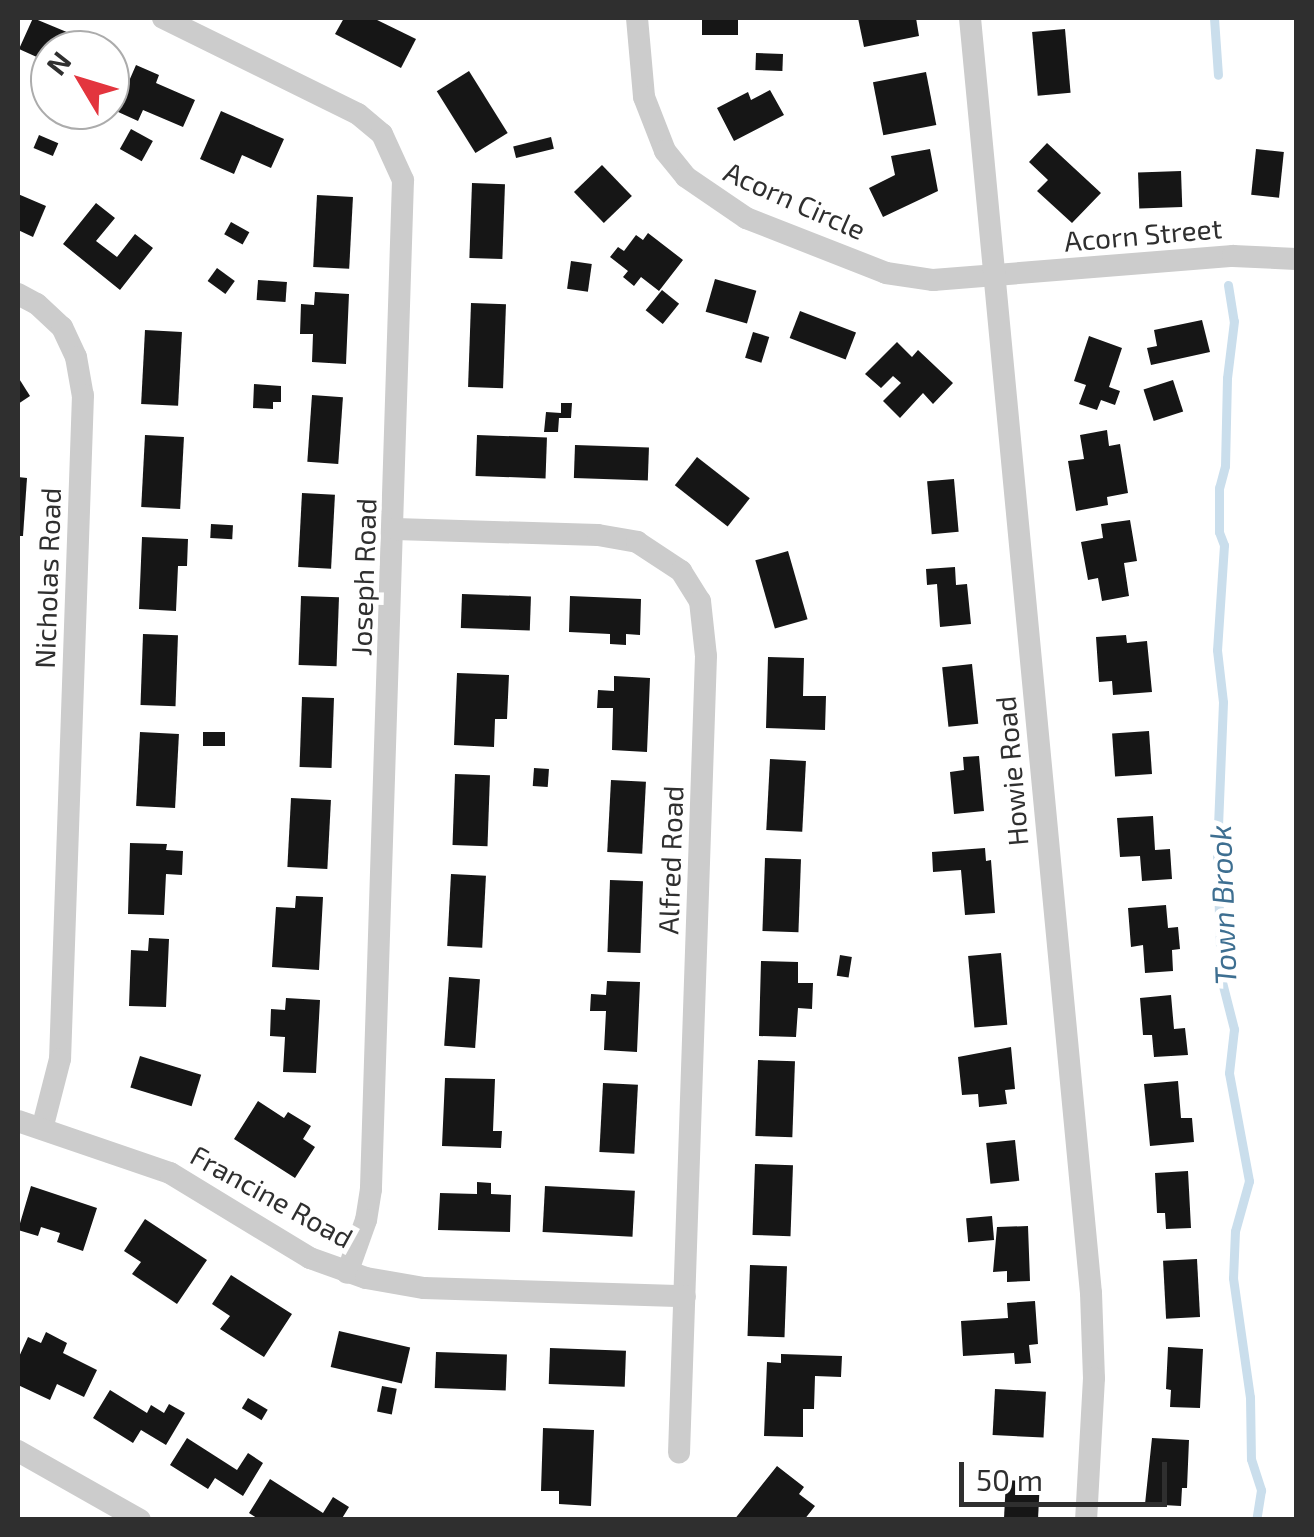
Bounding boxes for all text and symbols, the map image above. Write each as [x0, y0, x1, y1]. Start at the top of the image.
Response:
north arrow [30, 30, 130, 130]
text: N [38, 44, 78, 81]
street label: Acorn Circle [719, 154, 871, 246]
street label: Acorn Street [1063, 210, 1223, 258]
street label: Nicholas Road [27, 487, 67, 669]
street label: Joseph Road [343, 498, 383, 656]
street label: Howie Road [988, 695, 1034, 847]
street label: Alfred Road [651, 785, 689, 935]
water label: Town Brook [1201, 824, 1243, 986]
street label: Francine Road [185, 1138, 359, 1254]
scale bar [964, 1442, 1172, 1504]
text: 50 m [976, 1461, 1043, 1497]

